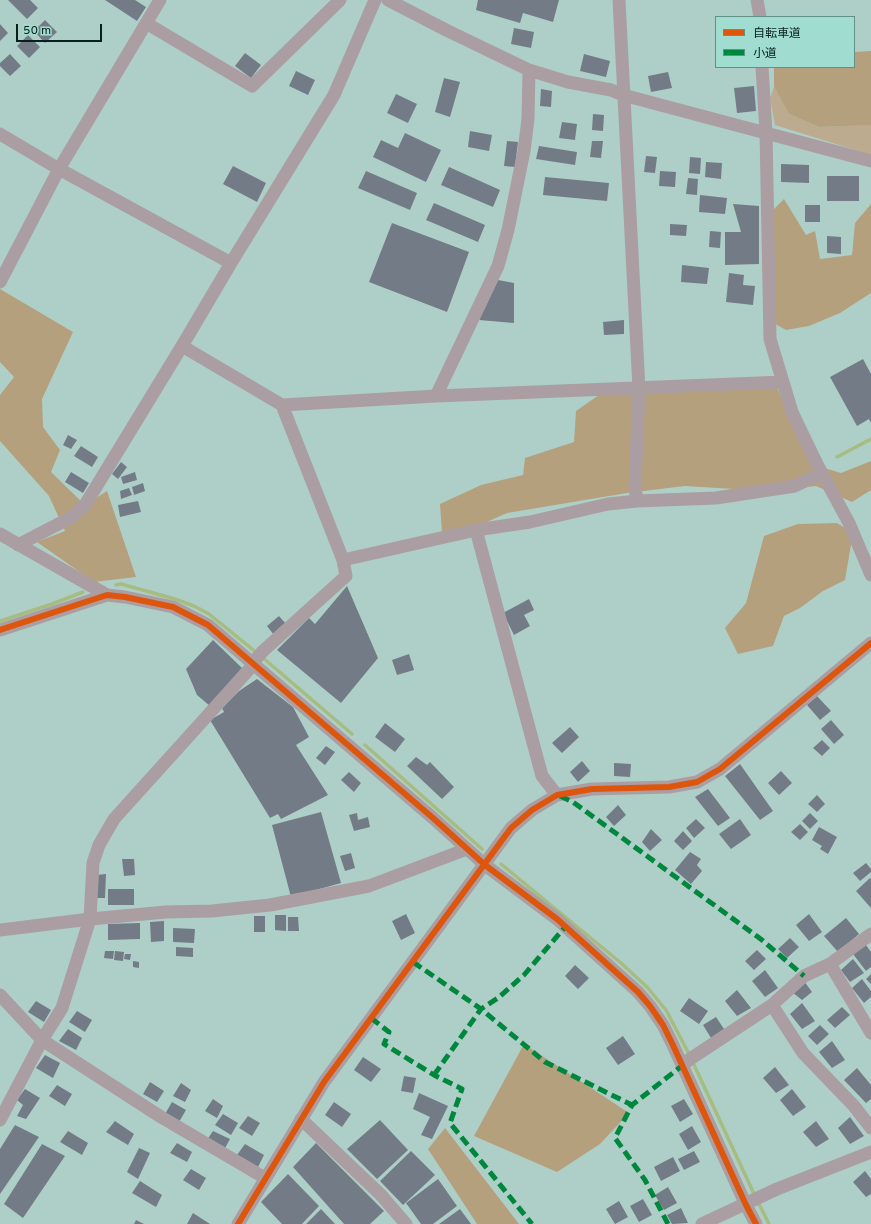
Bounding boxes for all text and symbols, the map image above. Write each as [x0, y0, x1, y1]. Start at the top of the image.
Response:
scale bar [18, 16, 104, 42]
legend [715, 16, 855, 68]
text: 50 m [23, 23, 51, 39]
text: 自転車道 [753, 26, 801, 42]
text: 小道 [753, 46, 777, 62]

